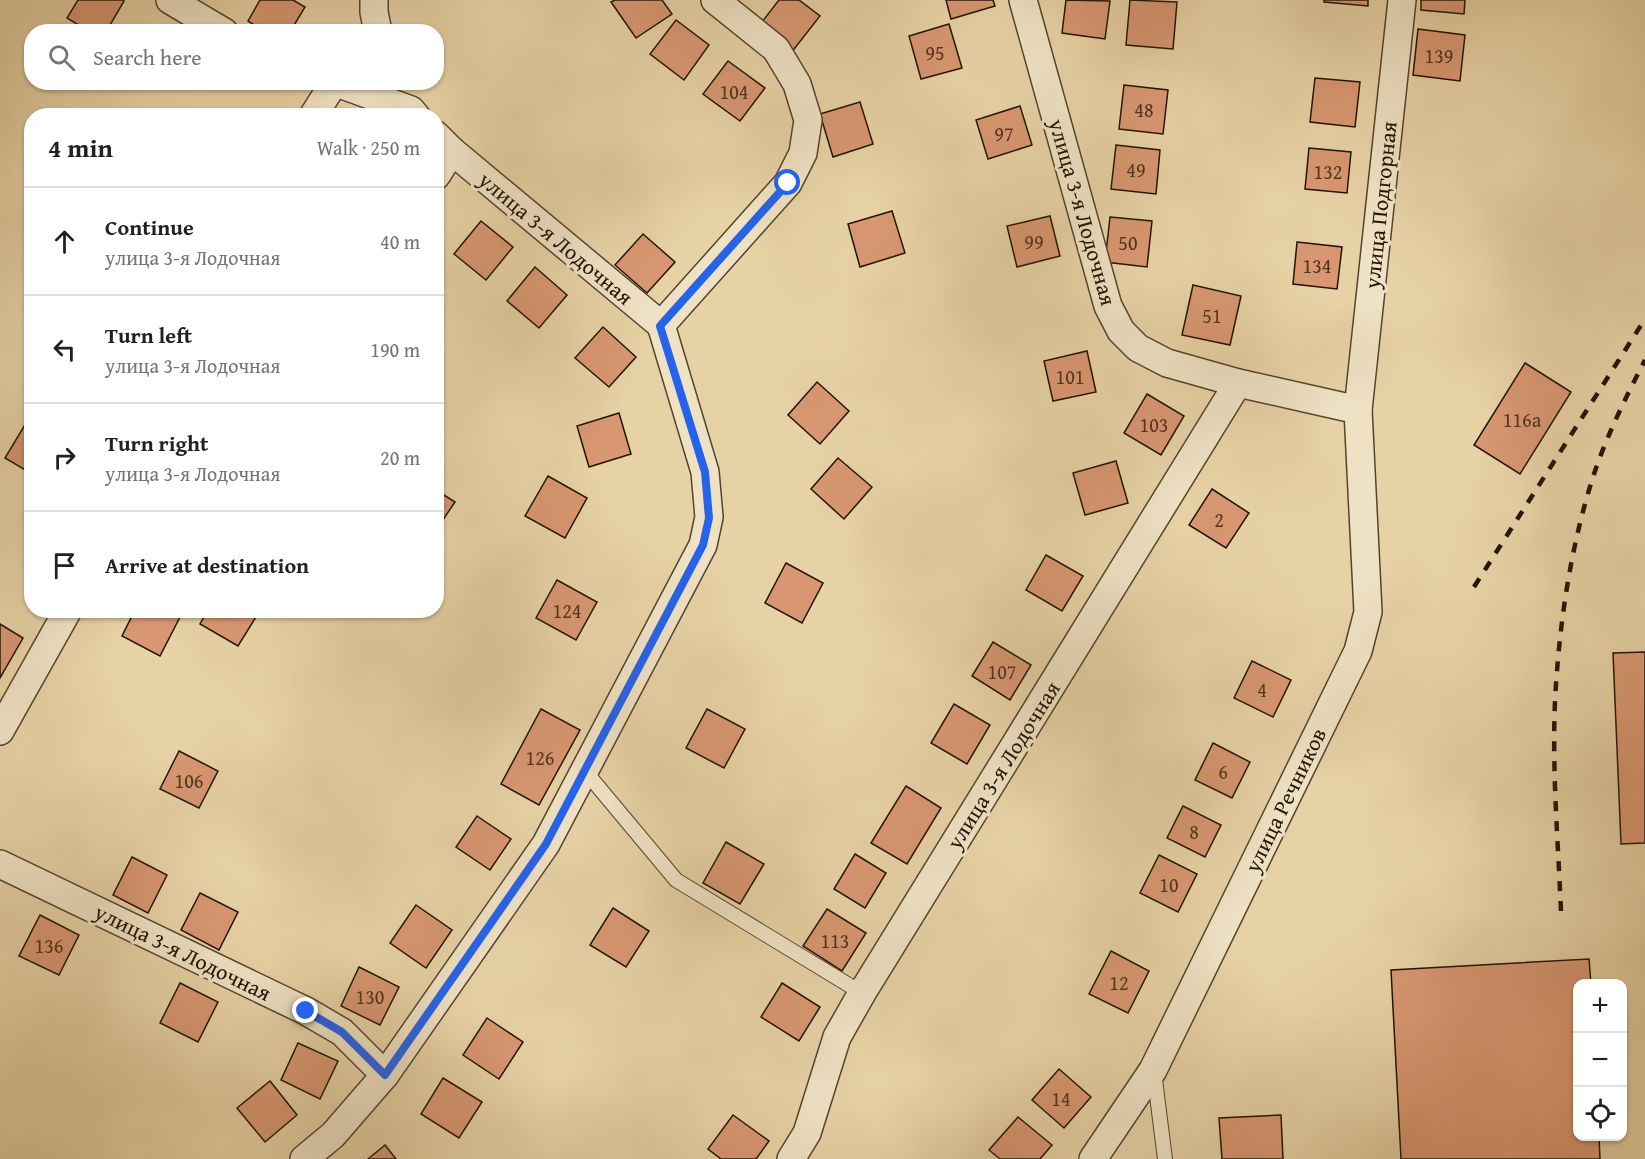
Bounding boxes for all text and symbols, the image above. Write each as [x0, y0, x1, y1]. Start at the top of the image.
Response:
search box [24, 24, 444, 90]
house number: 95 [925, 38, 945, 67]
icon: search [45, 41, 78, 74]
text: Search here [93, 41, 202, 73]
house number: 139 [1425, 41, 1453, 70]
house number: 104 [720, 77, 748, 106]
house number: 48 [1134, 95, 1154, 124]
street label: улица 3-я Лодочная [1041, 114, 1125, 309]
house number: 97 [994, 119, 1014, 148]
street label: улица Подгорная [1355, 120, 1405, 291]
text: 4 min [48, 128, 113, 167]
text: Walk · 250 m [317, 133, 420, 162]
house number: 49 [1126, 155, 1146, 184]
house number: 132 [1314, 157, 1342, 186]
street label: улица 3-я Лодочная [471, 163, 640, 312]
route start [774, 169, 800, 195]
text: Continue [105, 211, 194, 243]
icon: ahead [48, 225, 81, 258]
text: 40 m [380, 227, 420, 256]
house number: 99 [1024, 227, 1044, 256]
house number: 50 [1118, 228, 1138, 257]
text: улица 3-я Лодочная [105, 243, 280, 272]
house number: 134 [1303, 251, 1331, 280]
house number: 51 [1202, 301, 1222, 330]
text: Turn left [105, 319, 192, 351]
icon: left [48, 333, 81, 366]
text: 190 m [370, 335, 420, 364]
text: улица 3-я Лодочная [105, 351, 280, 380]
house number: 101 [1056, 362, 1084, 391]
house number: 116а [1503, 405, 1542, 434]
house number: 103 [1140, 410, 1168, 439]
text: Turn right [105, 427, 208, 459]
icon: right [48, 441, 81, 474]
text: 20 m [380, 443, 420, 472]
text: улица 3-я Лодочная [105, 459, 280, 488]
house number: 2 [1214, 505, 1224, 534]
icon: arrive [48, 549, 81, 582]
text: Arrive at destination [105, 549, 309, 581]
house number: 124 [553, 596, 581, 625]
house number: 107 [988, 657, 1016, 686]
street label: улица 3-я Лодочная [938, 675, 1068, 856]
house number: 4 [1257, 675, 1267, 704]
street label: улица Речников [1236, 722, 1334, 879]
house number: 126 [526, 743, 554, 772]
house number: 6 [1218, 757, 1228, 786]
house number: 106 [175, 766, 203, 795]
house number: 8 [1189, 817, 1199, 846]
house number: 10 [1159, 870, 1179, 899]
street label: улица 3-я Лодочная [88, 895, 277, 1009]
house number: 113 [821, 926, 849, 955]
house number: 136 [35, 931, 63, 960]
house number: 12 [1109, 968, 1129, 997]
map controls [1573, 979, 1627, 1141]
button: + [1573, 979, 1627, 1033]
house number: 130 [356, 982, 384, 1011]
route end [292, 997, 318, 1023]
button: − [1573, 1033, 1627, 1087]
house number: 14 [1051, 1084, 1071, 1113]
button: locate [1573, 1087, 1627, 1141]

